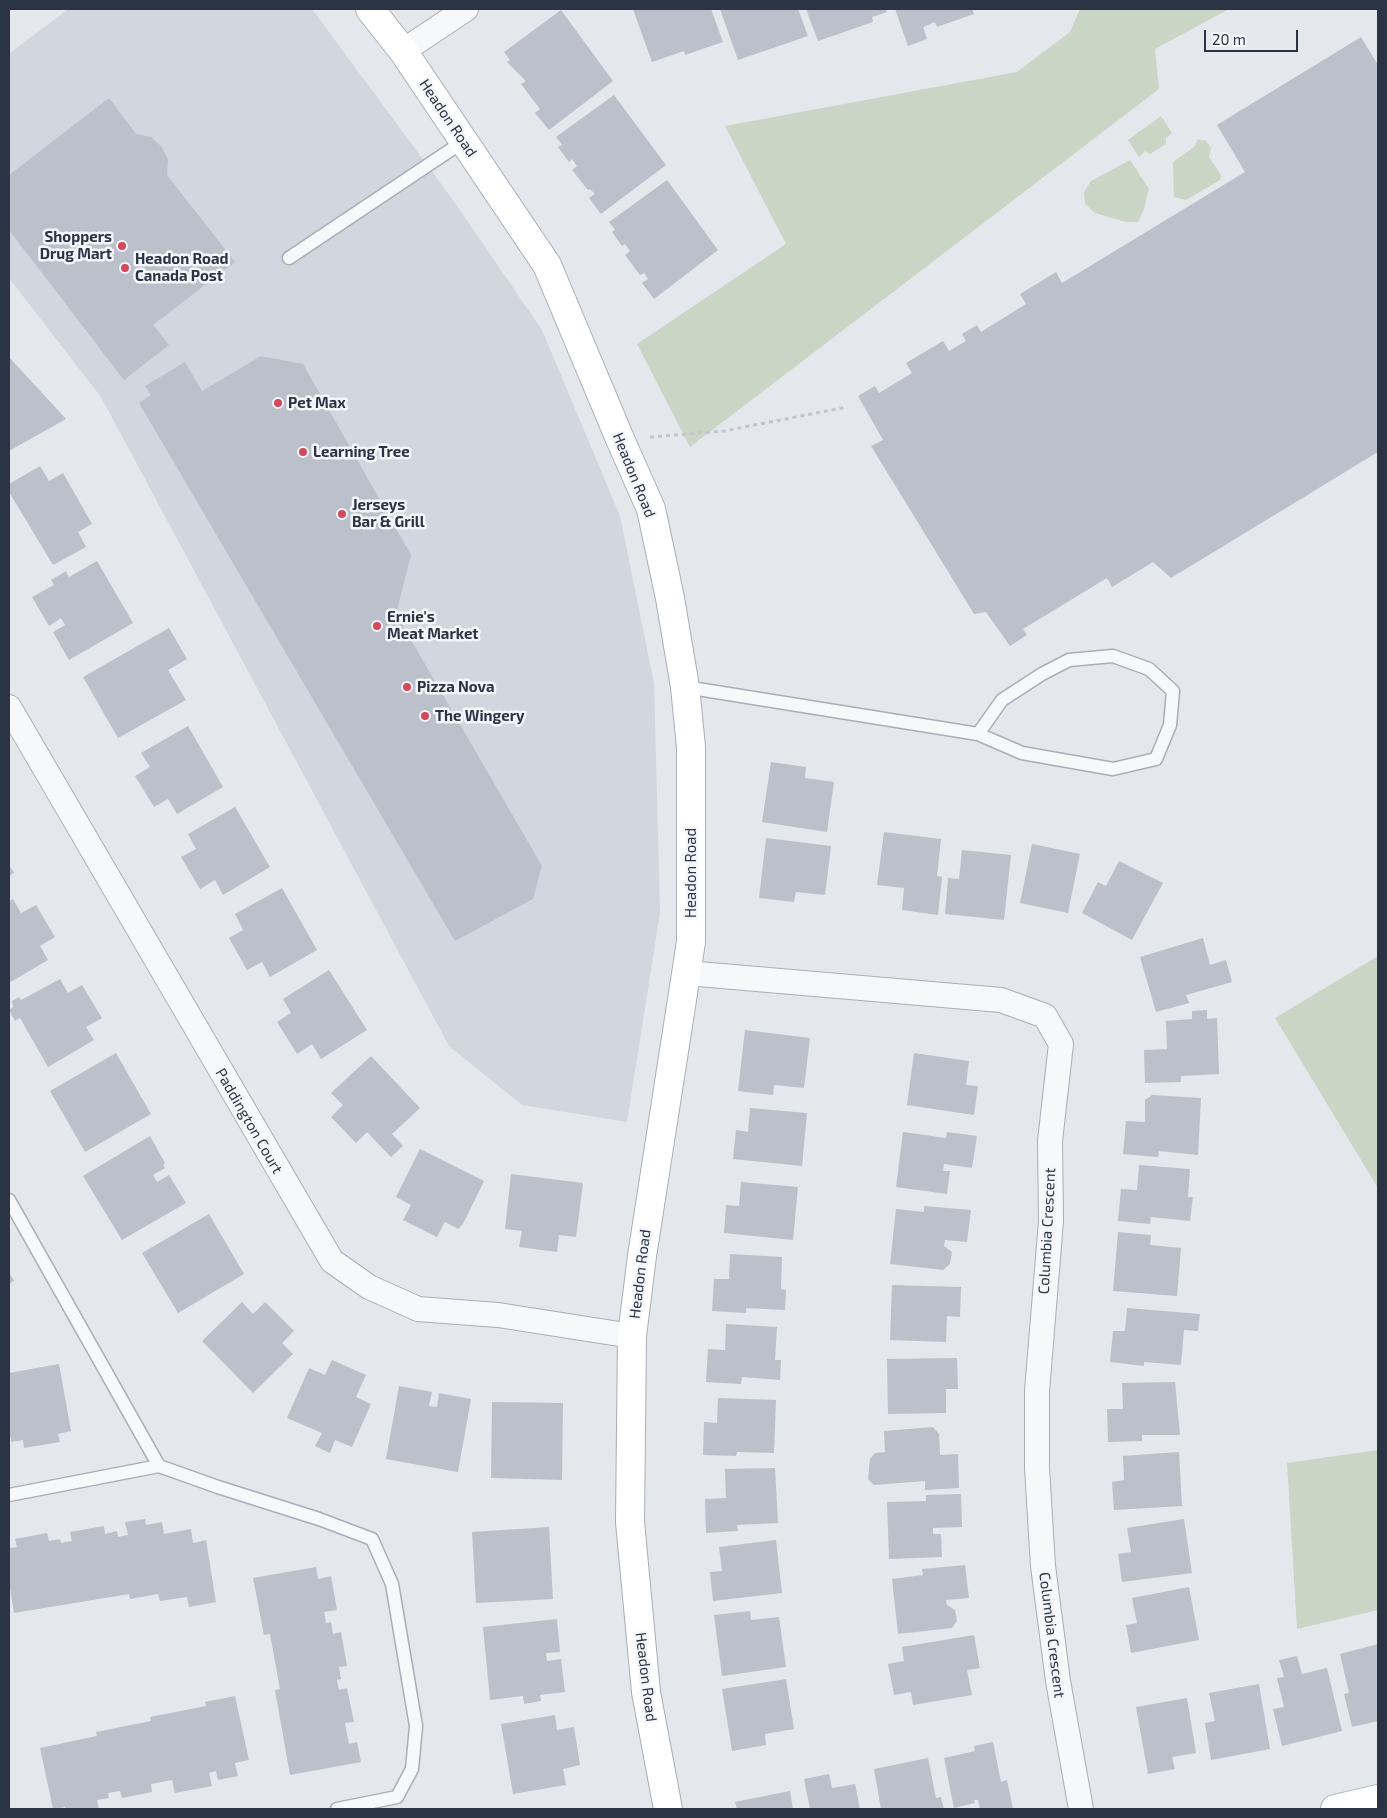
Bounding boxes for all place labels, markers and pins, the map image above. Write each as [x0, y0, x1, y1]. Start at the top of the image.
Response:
place label: Shoppers Drug Mart [40, 228, 112, 263]
marker: Shoppers Drug Mart [116, 240, 128, 252]
place label: Headon Road Canada Post [135, 250, 228, 285]
marker: Headon Road Canada Post [119, 262, 131, 274]
place label: Pet Max [288, 394, 346, 412]
marker: Pet Max [272, 397, 284, 409]
place label: Learning Tree [313, 443, 410, 461]
marker: Learning Tree [297, 446, 309, 458]
place label: Jerseys Bar & Grill [352, 496, 425, 531]
marker: Jerseys Bar & Grill [336, 508, 348, 520]
place label: Ernie's Meat Market [387, 608, 479, 643]
marker: Ernie's Meat Market [371, 620, 383, 632]
place label: Pizza Nova [417, 678, 494, 696]
marker: Pizza Nova [401, 681, 413, 693]
place label: The Wingery [435, 707, 525, 725]
marker: The Wingery [419, 710, 431, 722]

